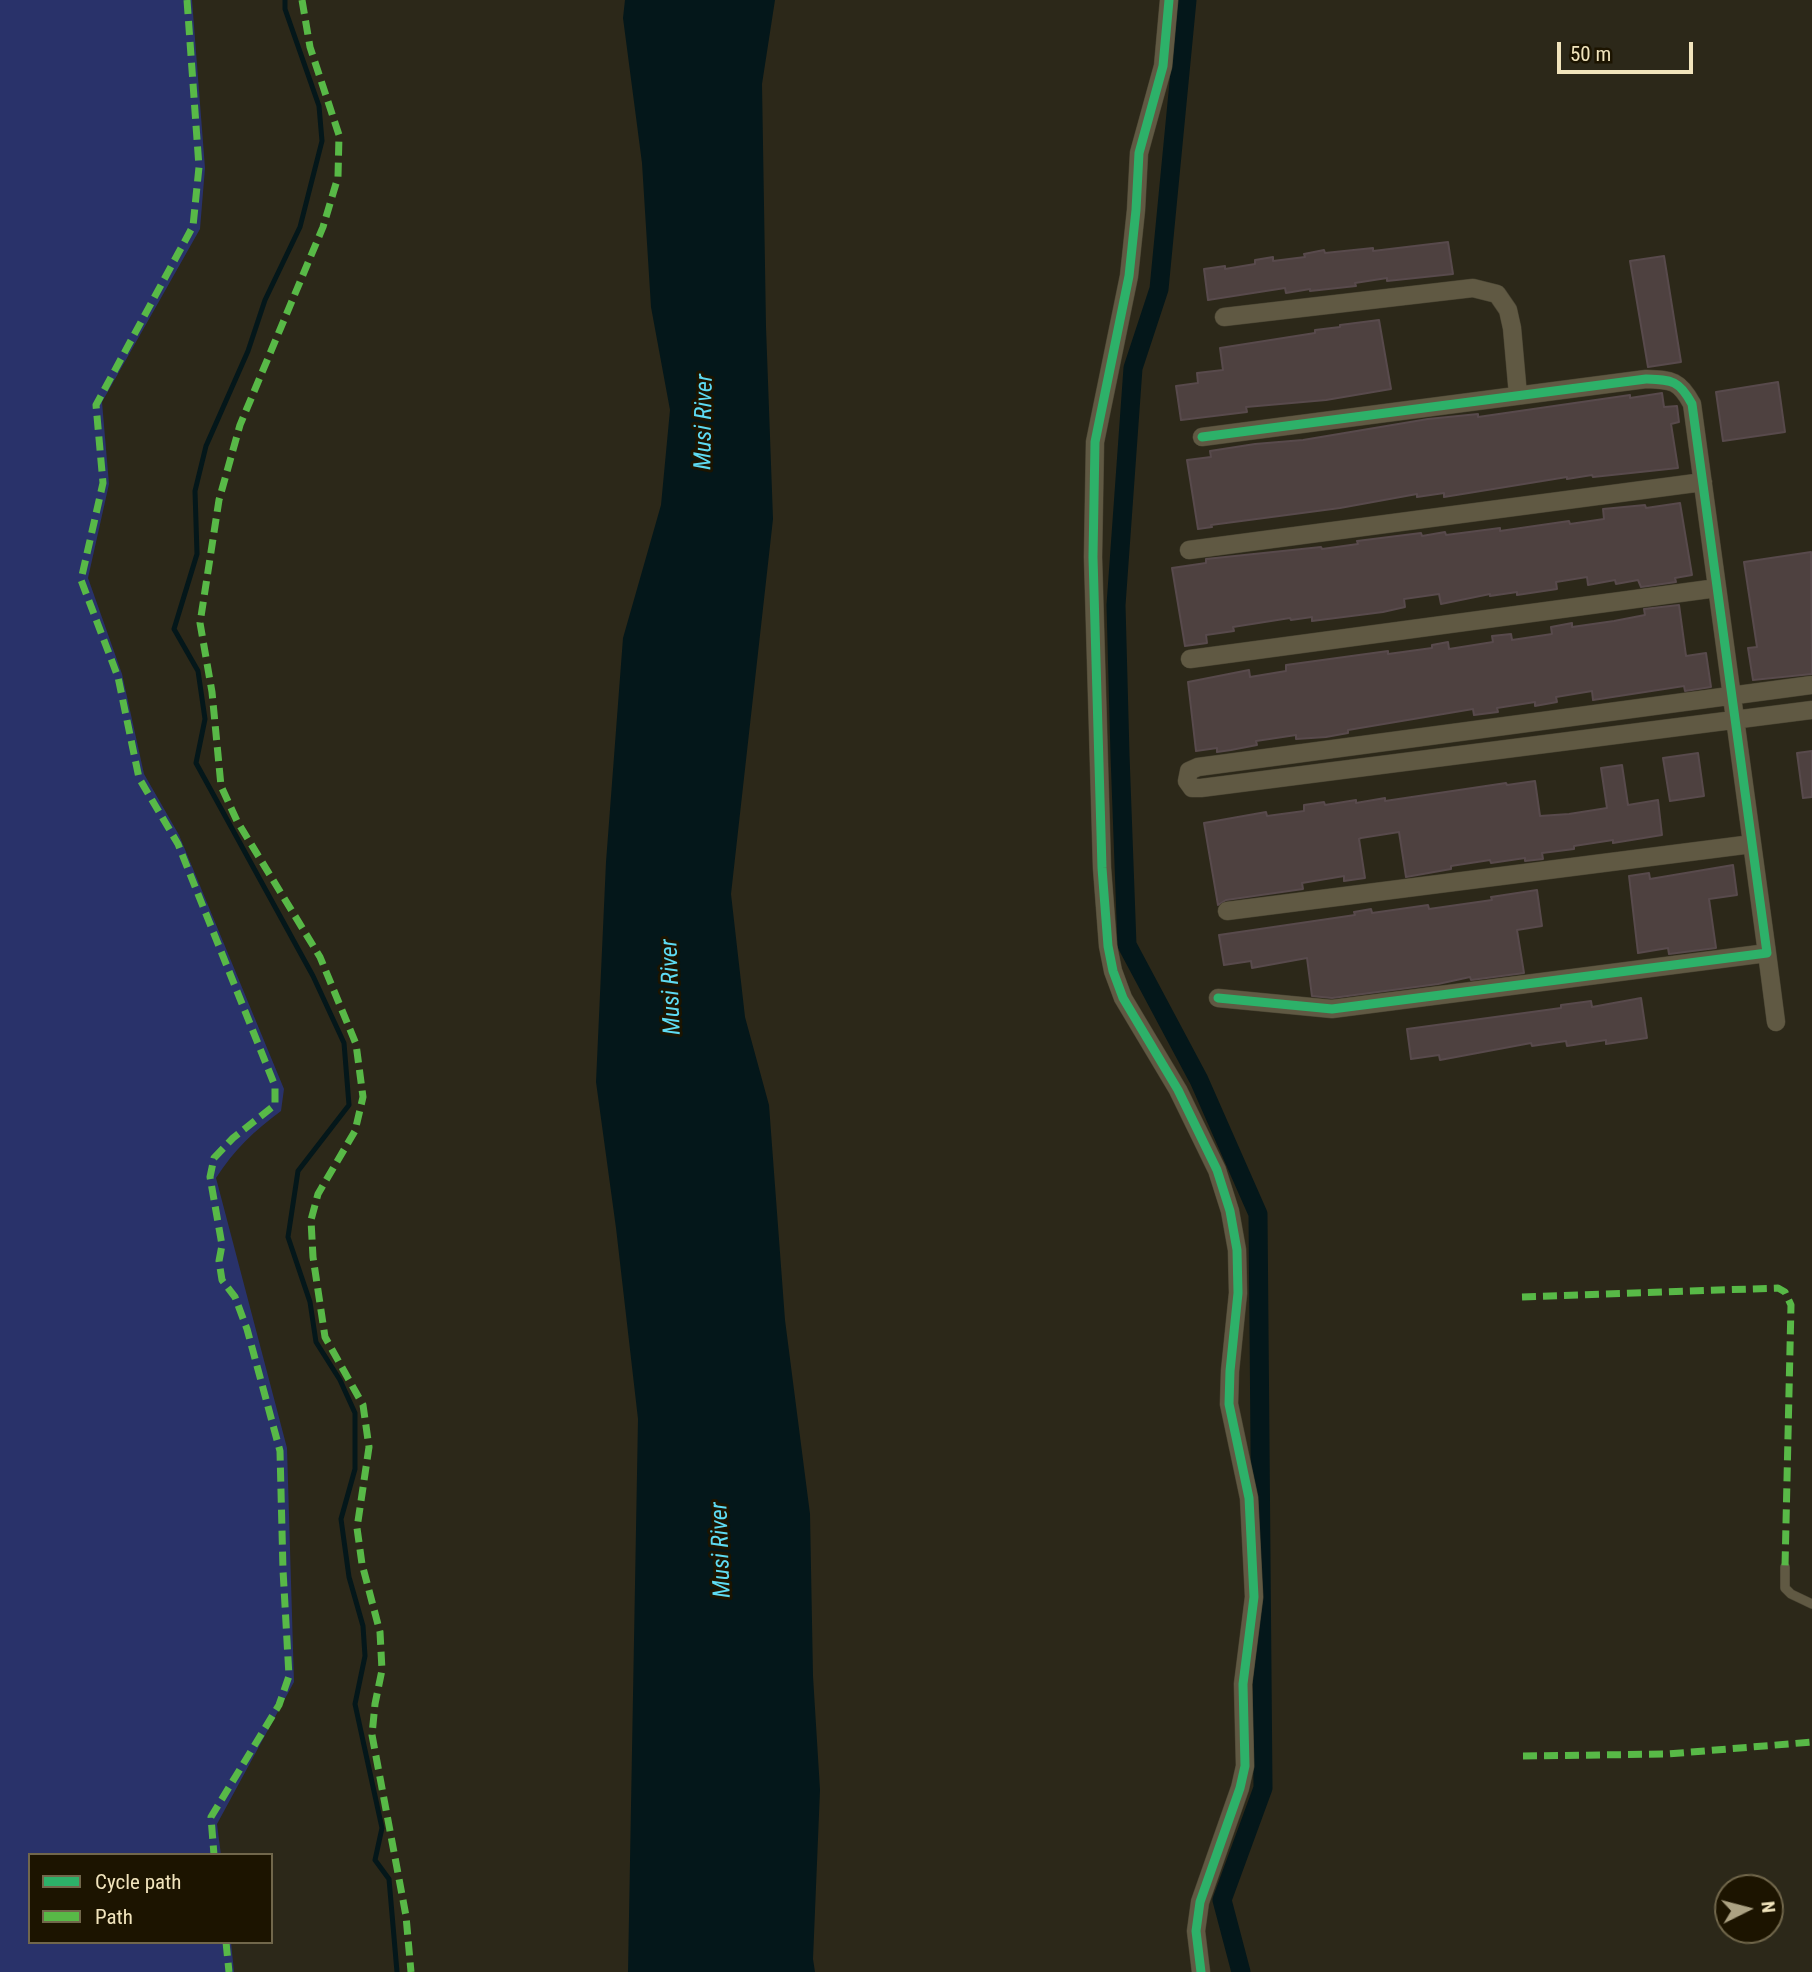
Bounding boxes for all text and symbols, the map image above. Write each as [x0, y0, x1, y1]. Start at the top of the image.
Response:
scale bar [1560, 28, 1696, 72]
text: 50 m [1570, 42, 1611, 66]
water label: Musi River [690, 374, 720, 470]
water label: Musi River [656, 939, 688, 1035]
water label: Musi River [706, 1502, 738, 1598]
legend [28, 1853, 273, 1944]
text: Cycle path [95, 1870, 181, 1894]
north arrow [1714, 1874, 1784, 1944]
text: N [1756, 1900, 1780, 1914]
text: Path [95, 1905, 133, 1929]

